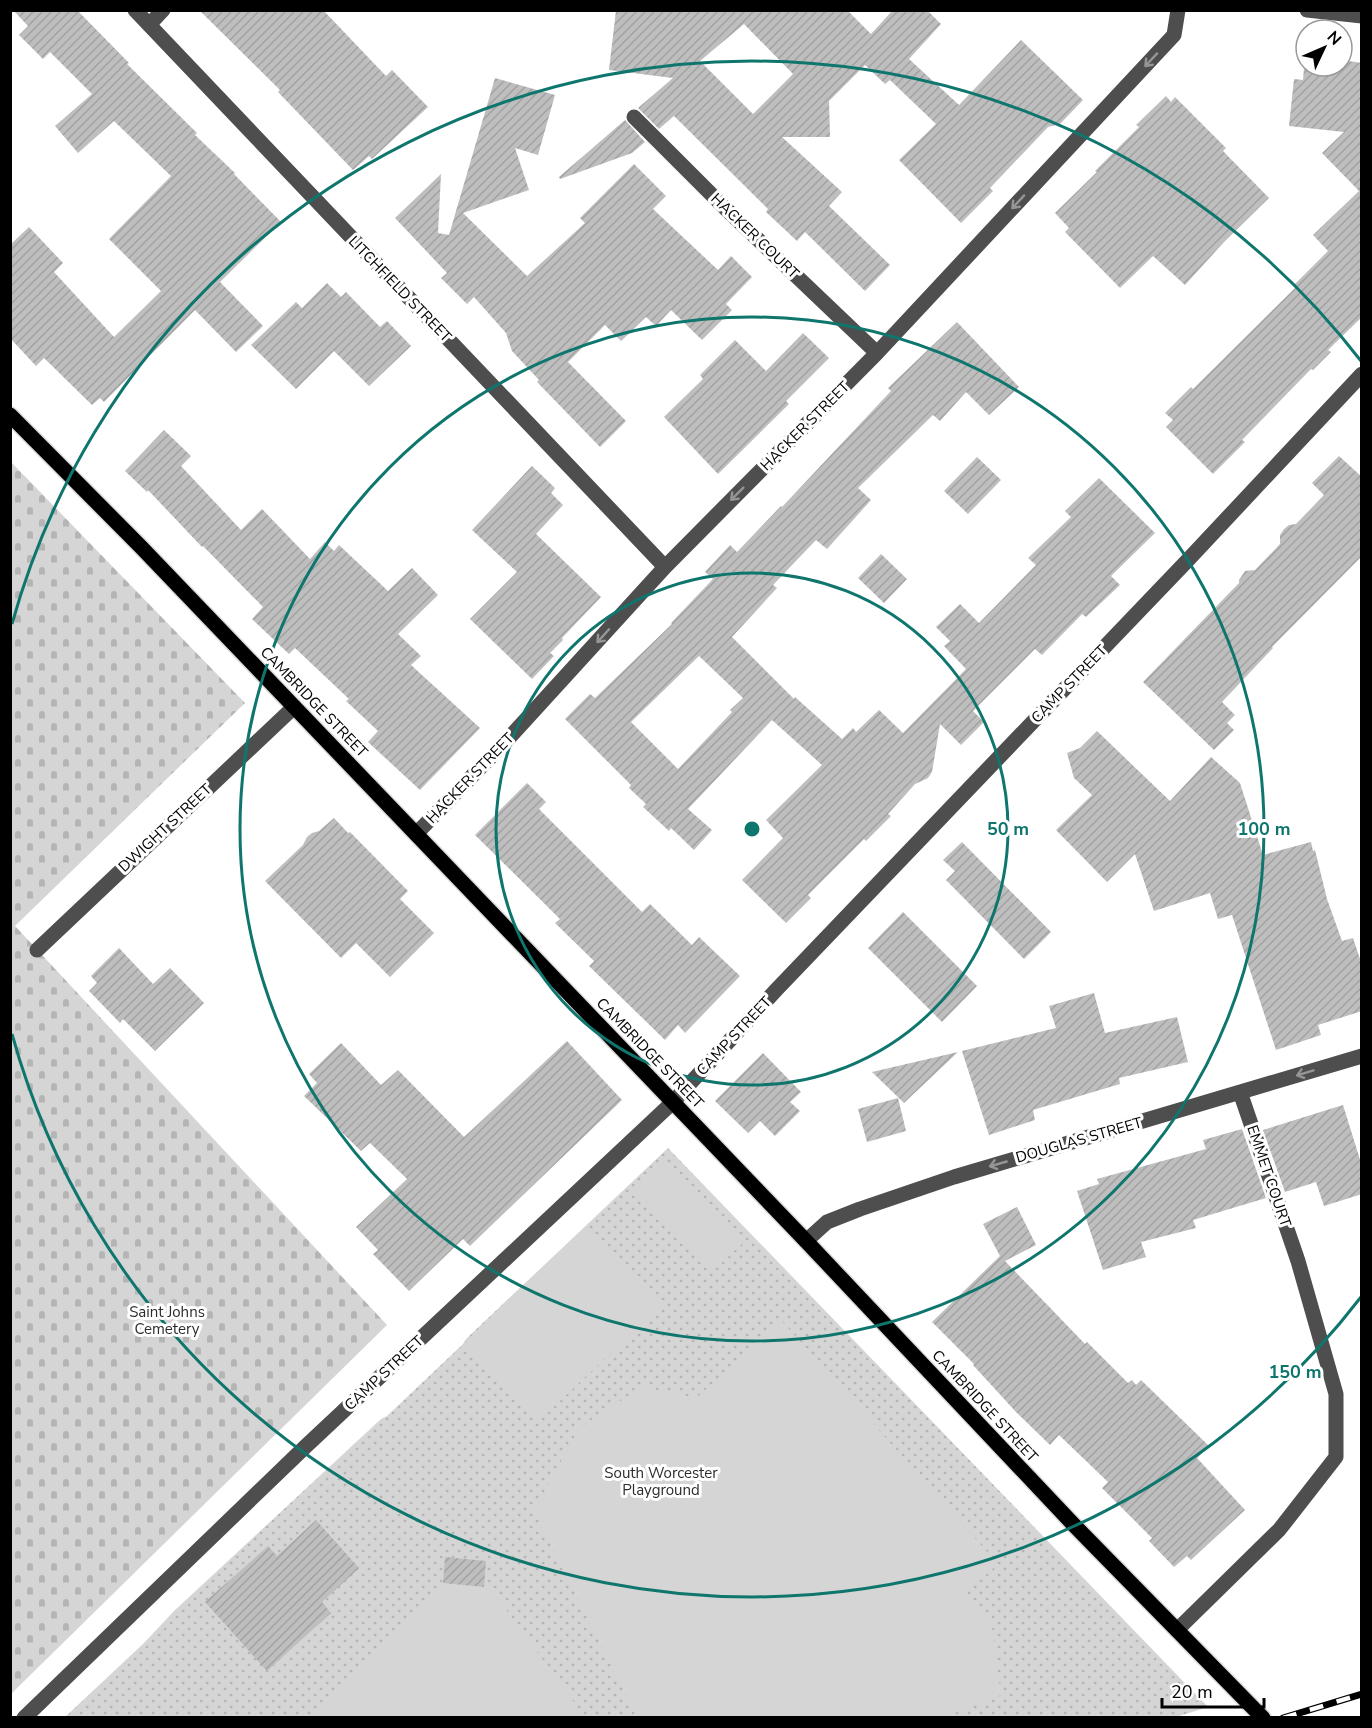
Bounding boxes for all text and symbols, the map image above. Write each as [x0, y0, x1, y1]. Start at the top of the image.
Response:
north arrow [1294, 18, 1354, 78]
text: N [1322, 26, 1346, 50]
one-way arrow [1144, 52, 1158, 67]
street label: HACKER COURT [707, 189, 803, 283]
one-way arrow [1011, 195, 1025, 210]
street label: LITCHFIELD STREET [344, 232, 456, 346]
street label: HACKER STREET [756, 377, 854, 475]
one-way arrow [730, 487, 745, 502]
one-way arrow [596, 628, 610, 643]
street label: CAMP STREET [1027, 641, 1111, 727]
street label: CAMBRIDGE STREET [256, 642, 372, 762]
street label: HACKER STREET [422, 728, 518, 828]
street label: DWIGHT STREET [114, 779, 216, 877]
text: 50 m [987, 817, 1029, 841]
text: 100 m [1237, 817, 1291, 841]
centre of rings [742, 819, 762, 839]
street label: CAMP STREET [692, 992, 776, 1080]
street label: CAMBRIDGE STREET [592, 993, 708, 1113]
one-way arrow [1296, 1068, 1315, 1079]
street label: DOUGLAS STREET [1013, 1112, 1145, 1168]
street label: EMMET COURT [1242, 1122, 1296, 1230]
one-way arrow [988, 1159, 1007, 1170]
park label: Saint Johns Cemetery [129, 1302, 205, 1339]
street label: CAMP STREET [340, 1331, 428, 1415]
street label: CAMBRIDGE STREET [928, 1346, 1042, 1466]
text: 150 m [1268, 1360, 1322, 1384]
park label: South Worcester Playground [604, 1463, 718, 1500]
scale bar [1162, 1671, 1264, 1709]
text: 20 m [1171, 1680, 1213, 1704]

